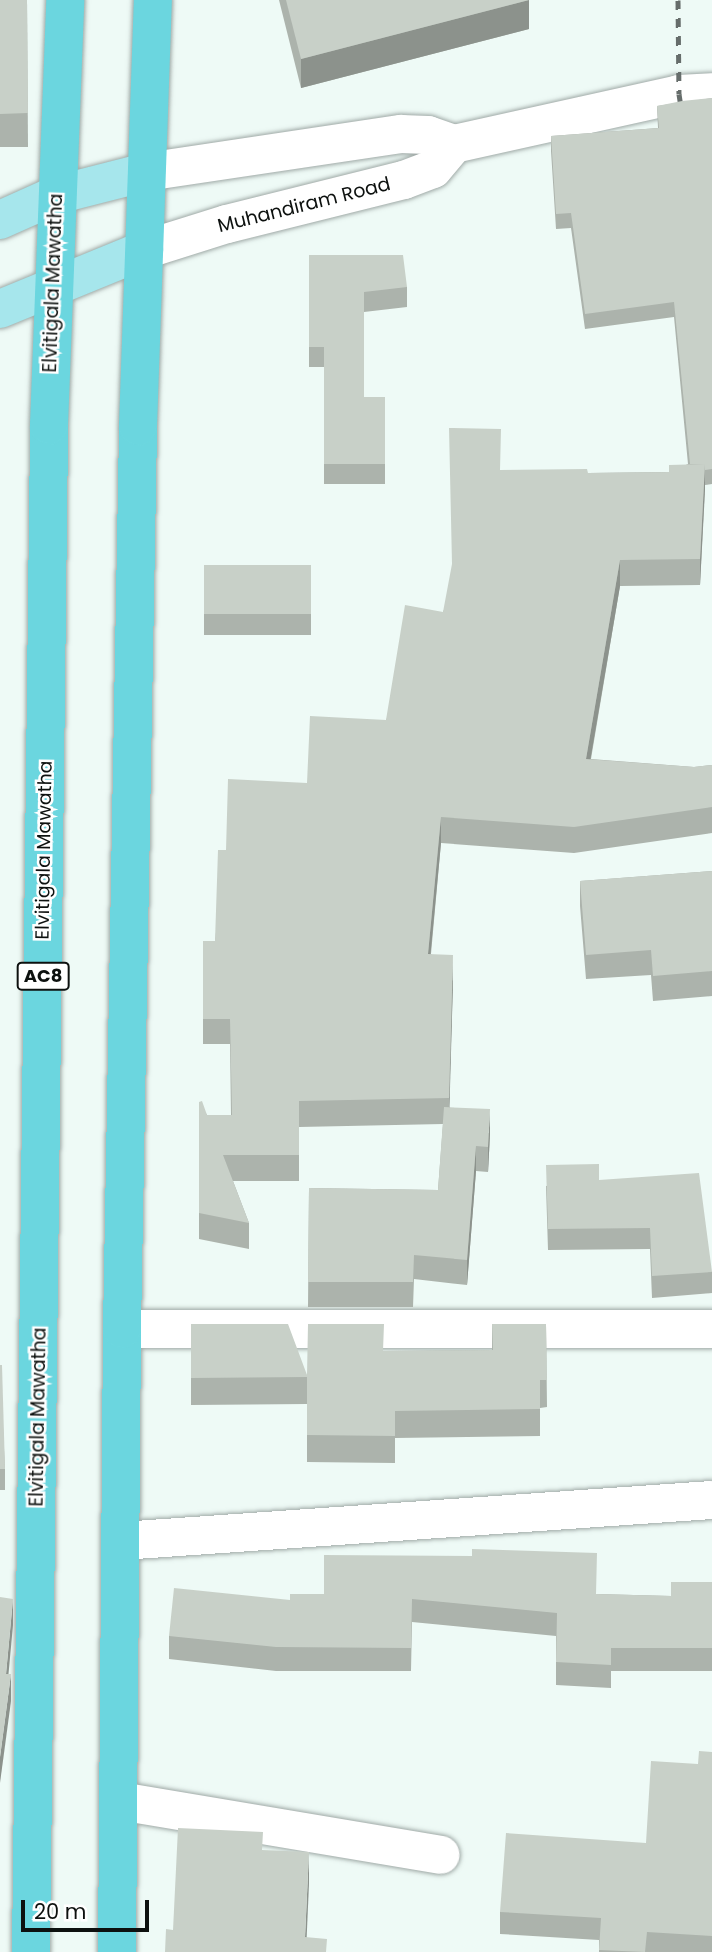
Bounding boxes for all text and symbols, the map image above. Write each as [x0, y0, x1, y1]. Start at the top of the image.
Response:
street label: Muhandiram Road [215, 173, 393, 237]
street label: Elvitigala Mawatha [38, 193, 68, 373]
street label: Elvitigala Mawatha [31, 760, 57, 940]
road number: AC8 [15, 961, 71, 990]
street label: Elvitigala Mawatha [25, 1327, 51, 1507]
scale bar [24, 1885, 152, 1929]
text: 20 m [34, 1897, 87, 1926]

